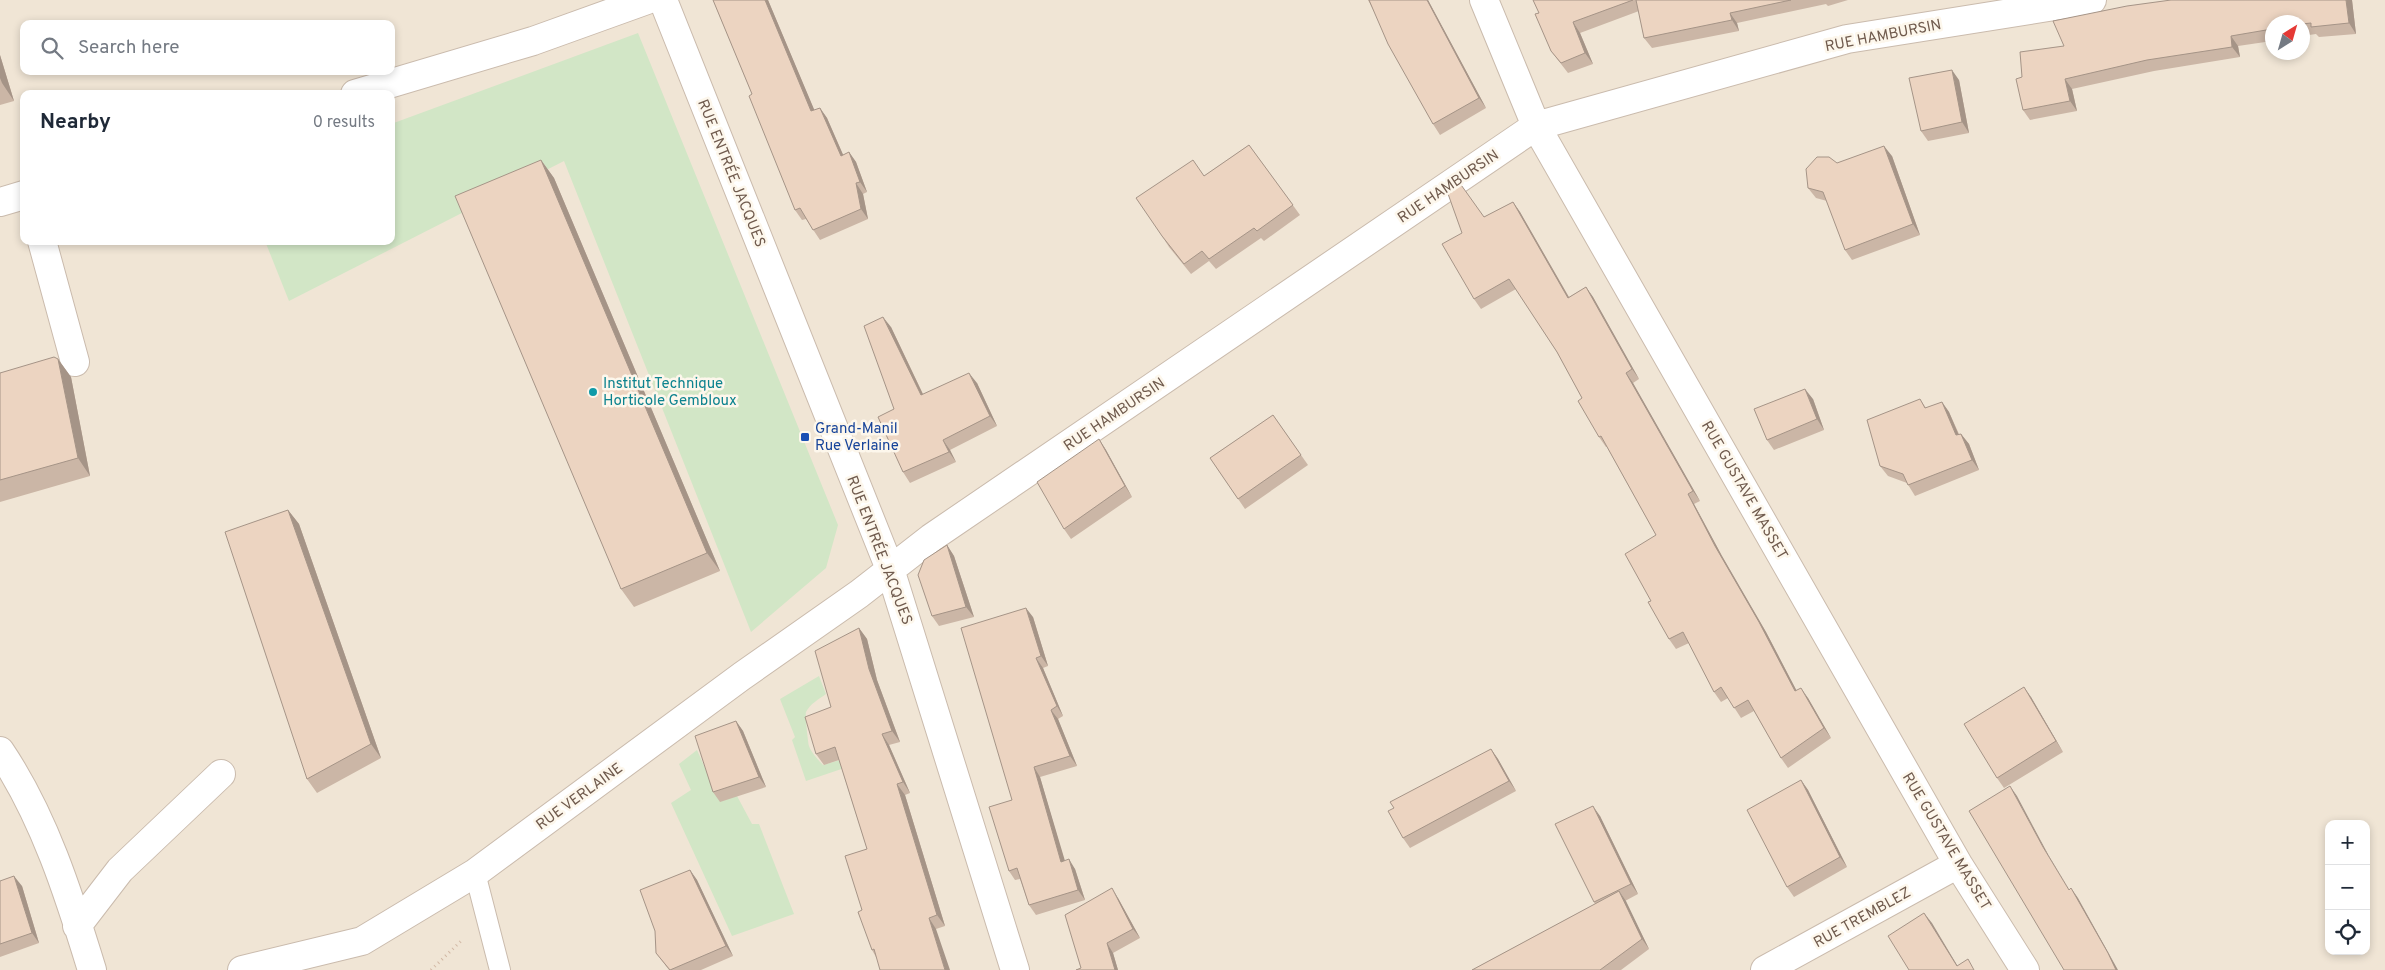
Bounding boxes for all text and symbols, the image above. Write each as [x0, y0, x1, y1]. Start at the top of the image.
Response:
north arrow [2265, 15, 2310, 60]
street label: RUE HAMBURSIN [1823, 16, 1943, 57]
search box [20, 20, 395, 75]
icon: search [38, 34, 66, 62]
text: Search here [78, 36, 180, 60]
street label: RUE ENTRÉE JACQUES [692, 96, 770, 250]
text: Nearby [40, 109, 111, 136]
text: 0 results [313, 113, 375, 133]
street label: RUE HAMBURSIN [1394, 146, 1503, 228]
street label: RUE HAMBURSIN [1060, 374, 1169, 456]
place label: Institut Technique Horticole Gembloux [603, 375, 737, 411]
marker: Institut Technique Horticole Gembloux [587, 386, 599, 398]
street label: RUE GUSTAVE MASSET [1696, 418, 1791, 564]
place label: Grand-Manil Rue Verlaine [815, 420, 899, 456]
marker: Grand-Manil Rue Verlaine [799, 431, 811, 443]
street label: RUE ENTRÉE JACQUES [841, 473, 917, 628]
street label: RUE VERLAINE [533, 759, 627, 835]
street label: RUE GUSTAVE MASSET [1897, 770, 1994, 914]
map controls [2325, 820, 2370, 955]
button: + [2325, 820, 2370, 865]
button: − [2325, 865, 2370, 910]
street label: RUE TREMBLEZ [1811, 884, 1915, 953]
button: locate [2325, 910, 2370, 955]

